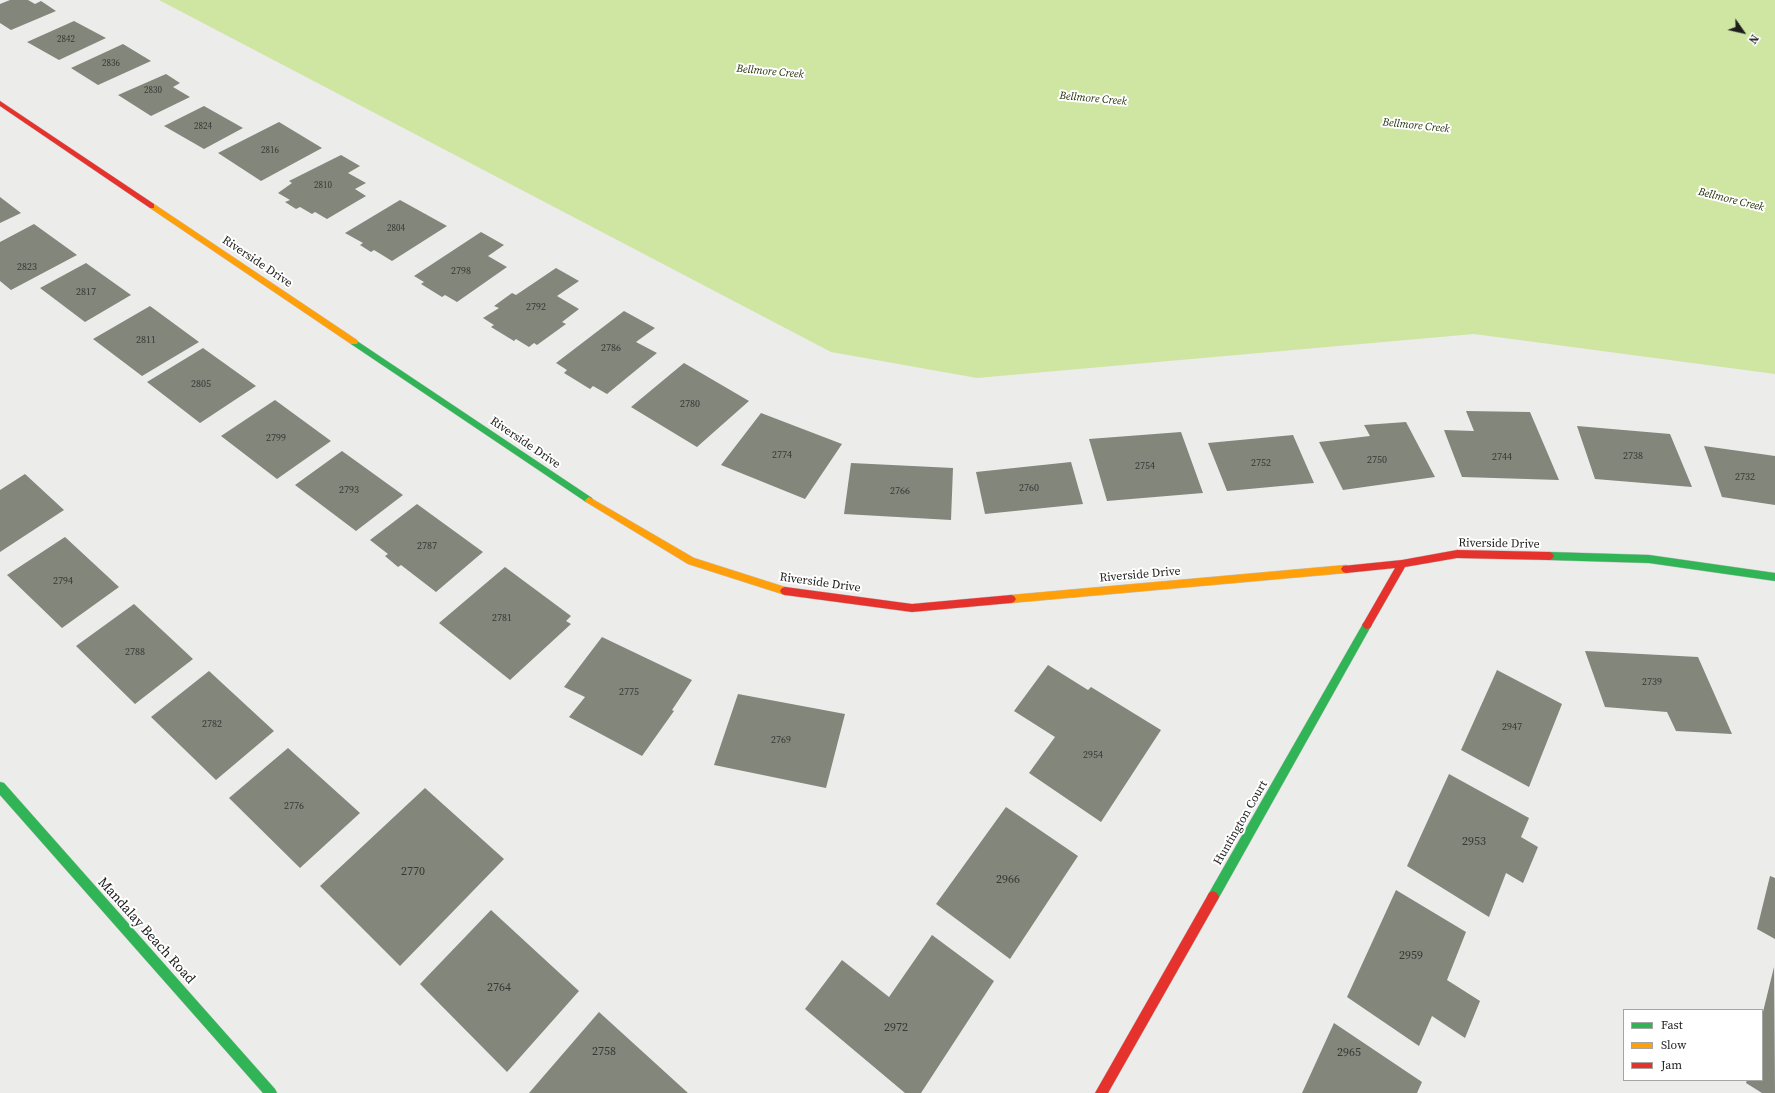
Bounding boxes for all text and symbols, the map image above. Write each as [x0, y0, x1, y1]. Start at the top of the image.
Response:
north arrow [1723, 12, 1763, 52]
text: N [1745, 31, 1762, 47]
house number: 2842 [57, 35, 75, 45]
house number: 2836 [102, 59, 120, 69]
water label: Bellmore Creek [736, 62, 804, 82]
house number: 2830 [144, 86, 162, 96]
water label: Bellmore Creek [1059, 89, 1127, 109]
water label: Bellmore Creek [1382, 116, 1450, 136]
house number: 2824 [194, 122, 212, 132]
house number: 2816 [261, 146, 279, 156]
house number: 2810 [314, 181, 332, 191]
water label: Bellmore Creek [1697, 185, 1765, 215]
house number: 2804 [387, 224, 405, 234]
street label: Riverside Drive [219, 233, 295, 291]
house number: 2823 [17, 261, 37, 273]
house number: 2798 [451, 265, 471, 277]
house number: 2817 [76, 286, 96, 298]
house number: 2792 [526, 301, 546, 313]
house number: 2811 [136, 334, 156, 346]
house number: 2786 [601, 342, 621, 354]
house number: 2805 [191, 378, 211, 390]
house number: 2780 [680, 398, 700, 410]
street label: Riverside Drive [487, 414, 563, 472]
house number: 2799 [266, 432, 286, 444]
house number: 2774 [772, 449, 792, 461]
house number: 2738 [1623, 450, 1643, 462]
house number: 2744 [1492, 451, 1512, 463]
house number: 2750 [1367, 454, 1387, 466]
house number: 2752 [1251, 457, 1271, 469]
house number: 2754 [1135, 460, 1155, 472]
house number: 2732 [1735, 471, 1755, 483]
house number: 2760 [1019, 482, 1039, 494]
house number: 2793 [339, 484, 359, 496]
house number: 2766 [890, 485, 910, 497]
street label: Riverside Drive [1458, 536, 1540, 552]
house number: 2787 [417, 540, 437, 552]
street label: Riverside Drive [1099, 564, 1181, 586]
street label: Riverside Drive [779, 570, 861, 596]
house number: 2794 [53, 575, 73, 587]
house number: 2781 [492, 612, 512, 624]
house number: 2788 [125, 646, 145, 658]
house number: 2739 [1642, 676, 1662, 688]
house number: 2775 [619, 686, 639, 698]
house number: 2782 [202, 718, 222, 730]
house number: 2947 [1502, 721, 1522, 733]
house number: 2769 [771, 734, 791, 746]
house number: 2954 [1083, 749, 1103, 761]
street label: Huntington Court [1211, 778, 1271, 868]
house number: 2776 [284, 800, 304, 812]
house number: 2953 [1462, 835, 1486, 849]
house number: 2770 [401, 865, 425, 879]
house number: 2966 [996, 873, 1020, 887]
street label: Mandalay Beach Road [94, 874, 198, 988]
house number: 2959 [1399, 949, 1423, 963]
house number: 2764 [487, 981, 511, 995]
legend [1623, 1009, 1763, 1081]
text: Fast [1661, 1017, 1683, 1033]
house number: 2972 [884, 1021, 908, 1035]
text: Slow [1661, 1037, 1686, 1053]
house number: 2758 [592, 1045, 616, 1059]
house number: 2965 [1337, 1046, 1361, 1060]
text: Jam [1661, 1057, 1682, 1073]

